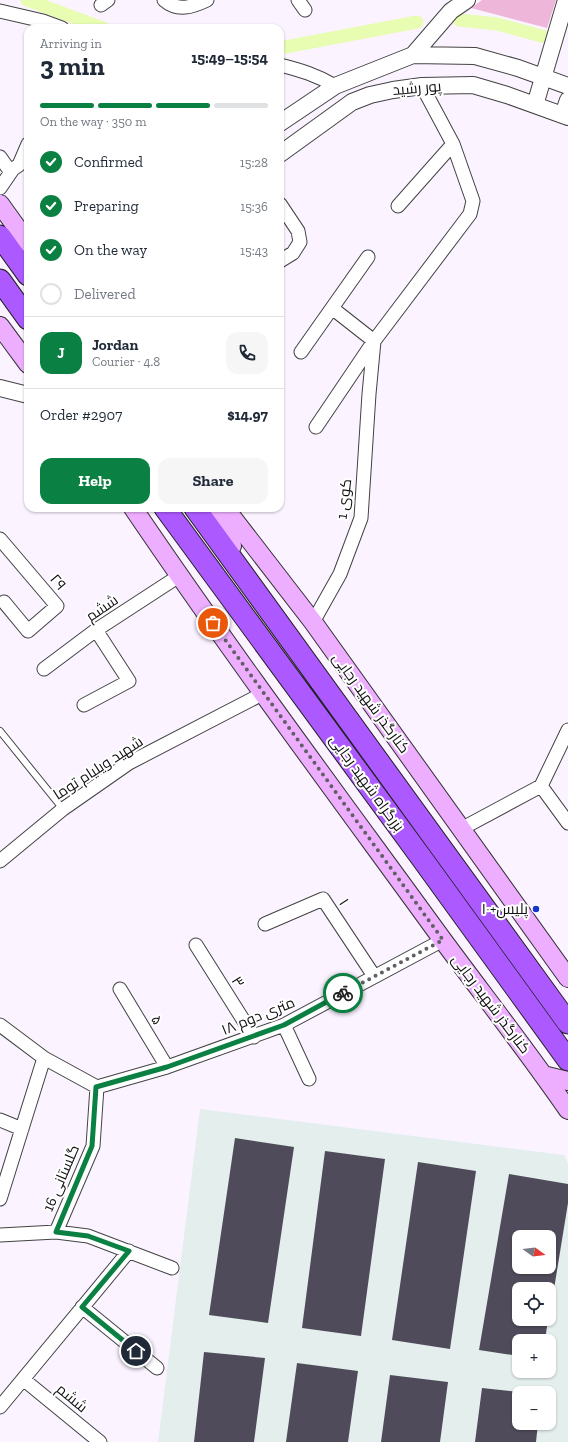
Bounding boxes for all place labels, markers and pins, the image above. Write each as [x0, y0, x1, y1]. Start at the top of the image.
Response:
pin [196, 606, 230, 640]
place label: پلیس+١٠ [482, 900, 528, 919]
marker: پلیس+١٠ [531, 904, 541, 914]
pin [119, 1334, 153, 1368]

